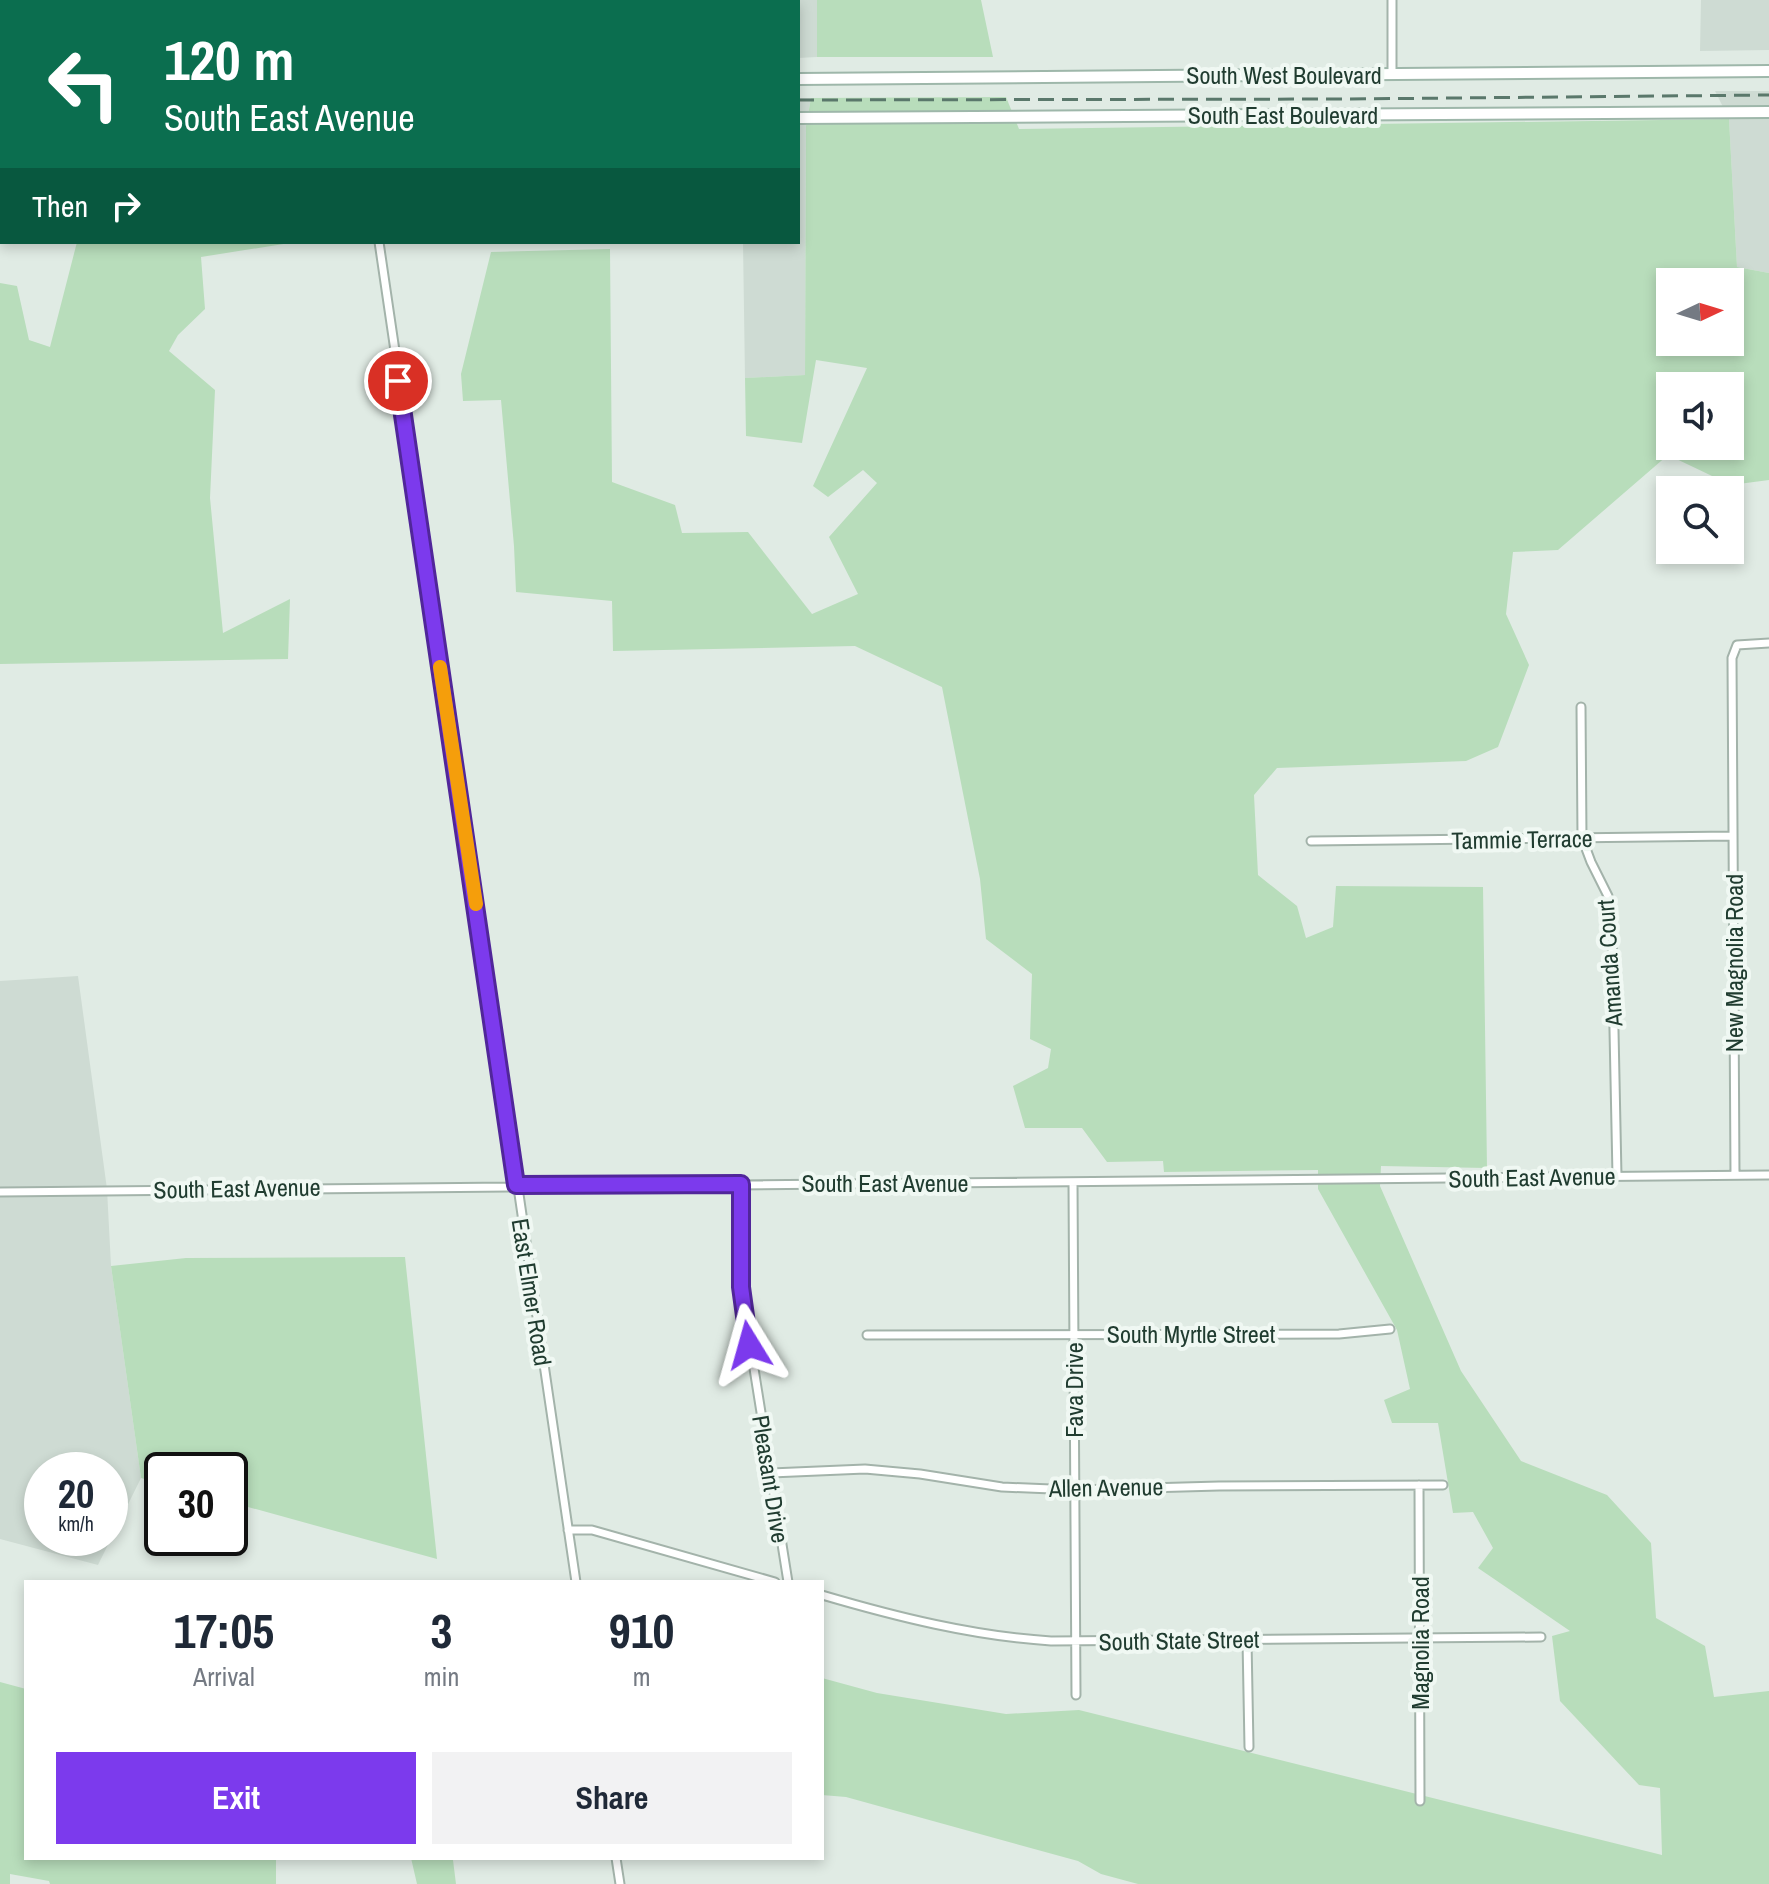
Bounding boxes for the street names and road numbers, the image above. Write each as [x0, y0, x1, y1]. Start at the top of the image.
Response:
street label: South West Boulevard [1186, 59, 1382, 91]
street label: South East Boulevard [1188, 99, 1378, 131]
street label: Tammie Terrace [1451, 822, 1593, 856]
street label: New Magnolia Road [1718, 874, 1750, 1052]
street label: Amanda Court [1589, 898, 1629, 1028]
street label: South East Avenue [1448, 1160, 1616, 1194]
street label: South East Avenue [801, 1167, 969, 1199]
street label: South East Avenue [153, 1171, 321, 1205]
street label: East Elmer Road [505, 1216, 559, 1368]
street label: South Myrtle Street [1107, 1318, 1276, 1350]
street label: Fava Drive [1058, 1342, 1090, 1438]
street label: Pleasant Drive [745, 1413, 797, 1545]
street label: Allen Avenue [1047, 1470, 1164, 1504]
street label: Magnolia Road [1404, 1576, 1436, 1710]
street label: South State Street [1098, 1623, 1260, 1657]

